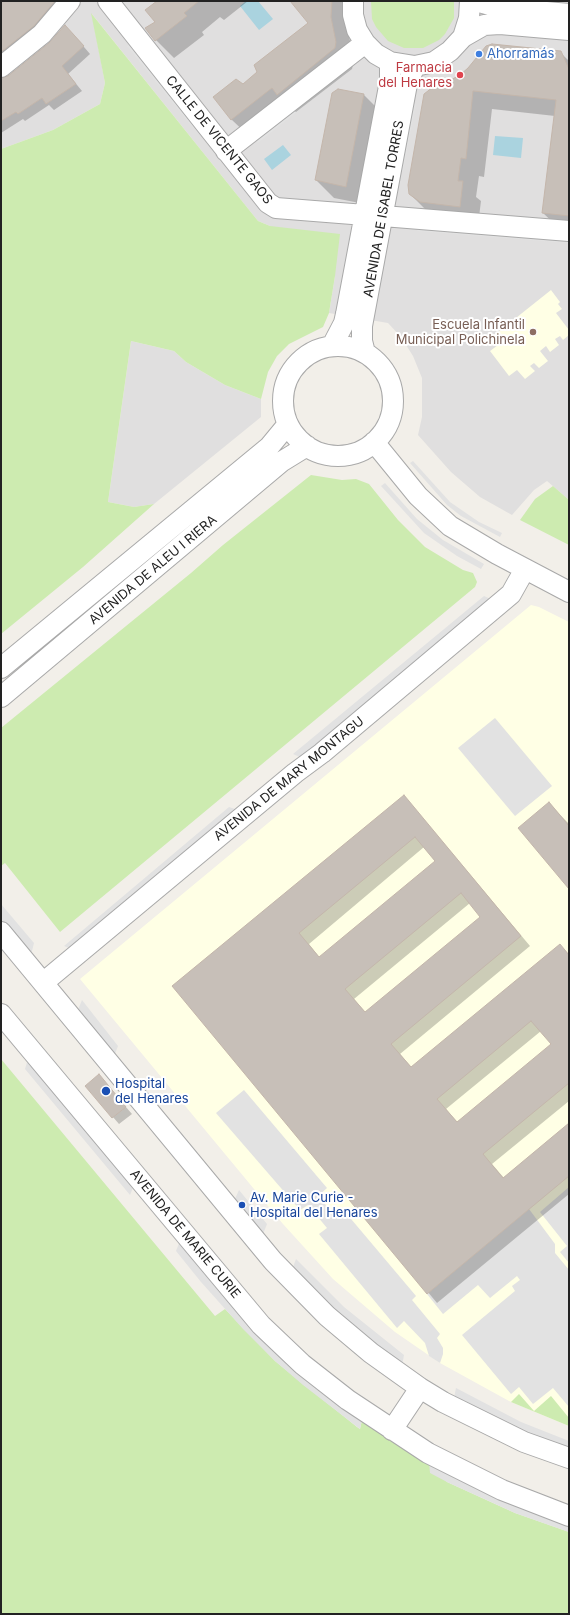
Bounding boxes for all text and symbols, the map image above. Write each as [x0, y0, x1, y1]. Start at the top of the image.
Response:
place label: Ahorramás [487, 46, 554, 62]
marker: Ahorramás [474, 49, 484, 59]
place label: Farmacia del Henares [378, 60, 452, 91]
marker: Farmacia del Henares [455, 70, 465, 80]
street label: CALLE DE VICENTE GAOS [162, 73, 276, 207]
street label: AVENIDA DE ISABEL TORRES [361, 119, 407, 299]
place label: Escuela Infantil Municipal Polichinela [396, 317, 525, 348]
marker: Escuela Infantil Municipal Polichinela [528, 327, 538, 337]
street label: AVENIDA DE ALEU I RIERA [86, 512, 220, 628]
street label: AVENIDA DE MARY MONTAGU [211, 714, 367, 844]
place label: Hospital del Henares [115, 1076, 189, 1107]
marker: Hospital del Henares [100, 1085, 112, 1097]
street label: AVENIDA DE MARIE CURIE [126, 1166, 244, 1302]
place label: Av. Marie Curie - Hospital del Henares [250, 1190, 378, 1221]
marker: Av. Marie Curie - Hospital del Henares [237, 1200, 247, 1210]

